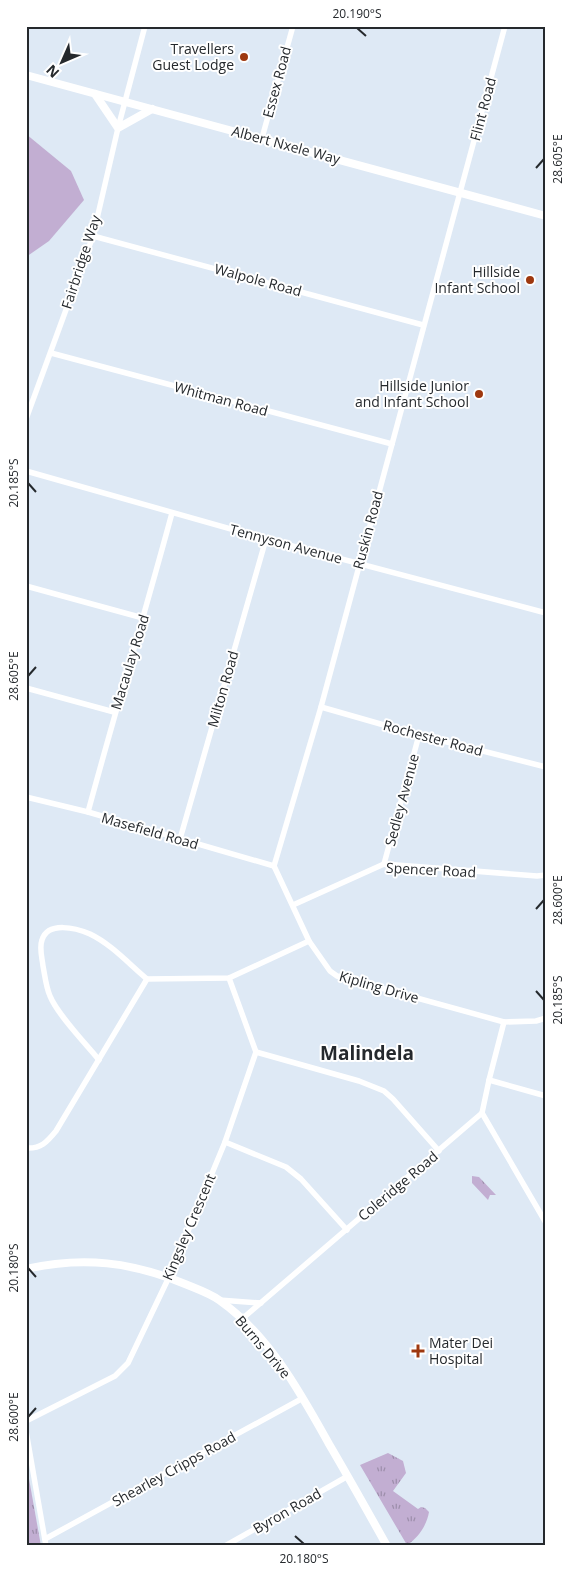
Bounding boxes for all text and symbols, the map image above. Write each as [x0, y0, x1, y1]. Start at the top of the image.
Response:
text: 20.190°S [332, 5, 382, 22]
north arrow [38, 38, 88, 88]
place label: Travellers Guest Lodge [152, 39, 234, 74]
street label: Essex Road [258, 44, 295, 120]
marker: Travellers Guest Lodge [238, 51, 250, 63]
text: N [42, 61, 63, 82]
street label: Flint Road [465, 75, 500, 143]
street label: Albert Nxele Way [230, 121, 343, 168]
text: 28.605°E [549, 134, 566, 184]
street label: Fairbridge Way [56, 212, 105, 311]
street label: Walpole Road [212, 259, 304, 300]
place label: Hillside Infant School [434, 262, 520, 297]
marker: Hillside Infant School [524, 274, 536, 286]
place label: Hillside Junior and Infant School [355, 376, 469, 411]
street label: Whitman Road [172, 377, 270, 420]
marker: Hillside Junior and Infant School [473, 388, 485, 400]
text: 20.185°S [5, 458, 22, 508]
street label: Ruskin Road [348, 489, 387, 571]
street label: Tennyson Avenue [228, 519, 345, 568]
street label: Macaulay Road [106, 612, 153, 712]
street label: Milton Road [203, 648, 242, 729]
text: 28.605°E [5, 651, 22, 701]
street label: Rochester Road [381, 715, 485, 760]
street label: Sedley Avenue [380, 751, 423, 848]
street label: Masefield Road [99, 808, 201, 853]
street label: Spencer Road [386, 858, 476, 881]
text: 28.600°E [549, 875, 566, 925]
street label: Kipling Drive [337, 966, 421, 1007]
text: 20.185°S [549, 975, 566, 1025]
district label: Malindela [320, 1040, 414, 1066]
street label: Coleridge Road [354, 1147, 442, 1225]
street label: Kingsley Crescent [157, 1171, 220, 1283]
text: 20.180°S [5, 1243, 22, 1293]
street label: Burns Drive [232, 1311, 295, 1382]
place label: Mater Dei Hospital [429, 1333, 493, 1368]
marker: Mater Dei Hospital [411, 1344, 425, 1358]
text: 28.600°E [5, 1392, 22, 1442]
street label: Shearley Cripps Road [109, 1427, 239, 1510]
street label: Byron Road [249, 1483, 324, 1538]
text: 20.180°S [279, 1550, 329, 1567]

